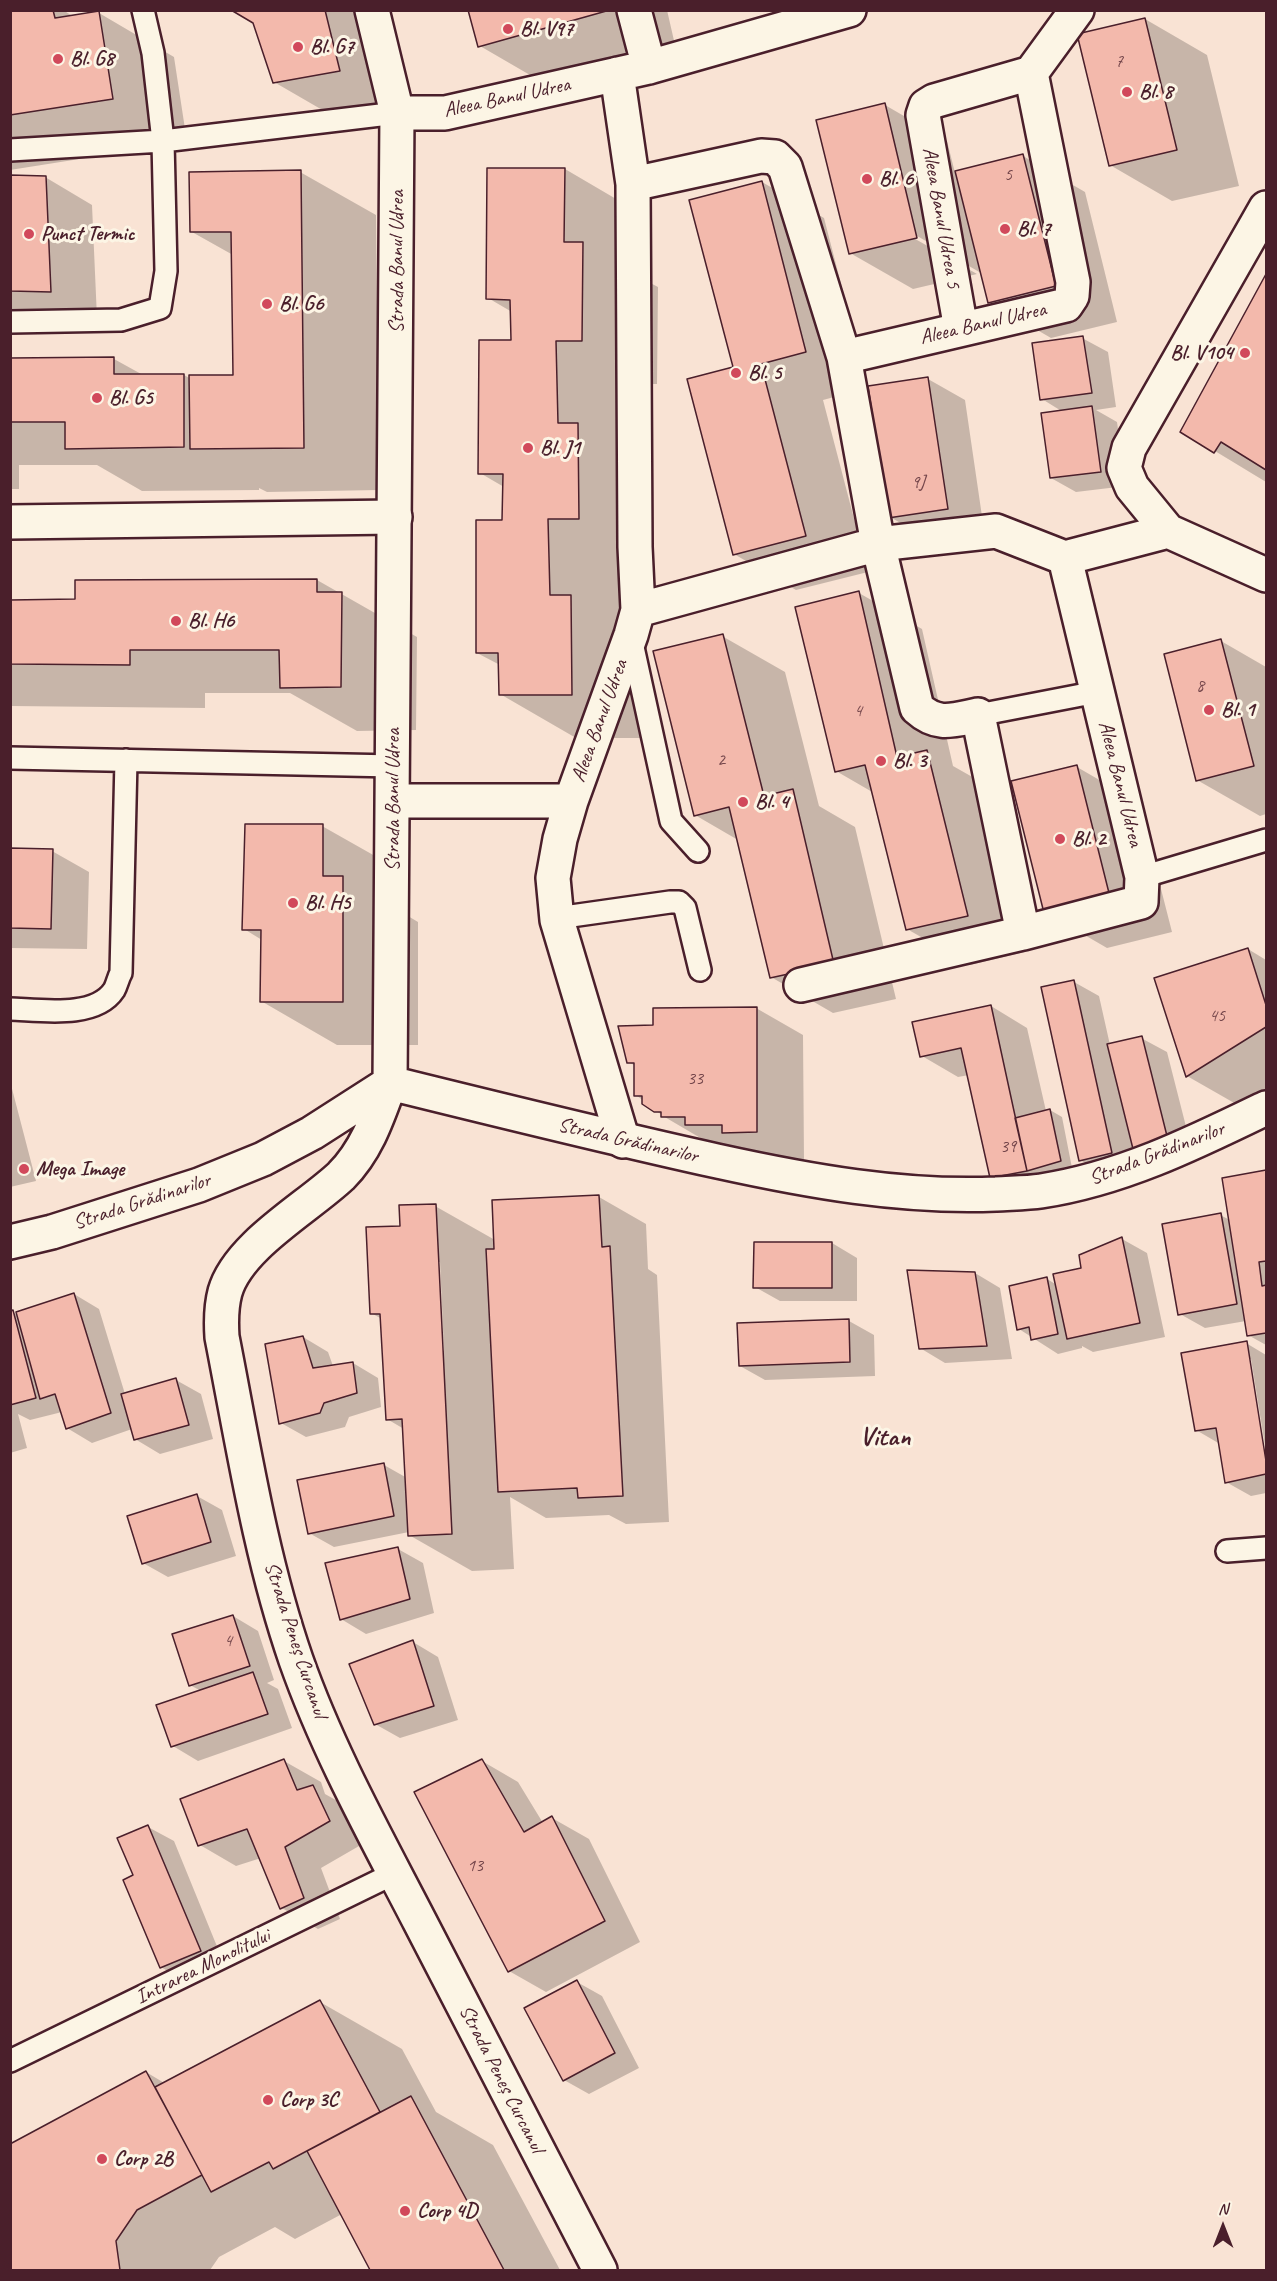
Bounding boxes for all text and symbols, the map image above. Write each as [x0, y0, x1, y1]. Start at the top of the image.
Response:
place label: Bl. V97 [520, 16, 573, 42]
marker: Bl. V97 [501, 22, 515, 36]
place label: Bl. G7 [310, 34, 354, 60]
marker: Bl. G7 [291, 40, 305, 54]
place label: Bl. G8 [70, 46, 114, 72]
house number: 7 [1115, 51, 1123, 73]
marker: Bl. G8 [51, 52, 65, 66]
street label: Aleea Banul Udrea [442, 72, 572, 124]
place label: Bl. 8 [1139, 79, 1173, 105]
marker: Bl. 8 [1120, 85, 1134, 99]
street label: Aleea Banul Udrea 5 [916, 145, 966, 291]
house number: 5 [1004, 164, 1012, 186]
place label: Bl. 6 [879, 166, 913, 192]
marker: Bl. 6 [860, 172, 874, 186]
street label: Strada Banul Udrea [384, 190, 410, 334]
place label: Bl. 7 [1017, 216, 1051, 242]
place label: Punct Termic [41, 221, 134, 247]
marker: Bl. 7 [998, 222, 1012, 236]
marker: Punct Termic [22, 227, 36, 241]
place label: Bl. G6 [279, 291, 323, 317]
marker: Bl. G6 [260, 297, 274, 311]
street label: Aleea Banul Udrea [918, 297, 1048, 351]
place label: Bl. V104 [1170, 340, 1233, 366]
marker: Bl. V104 [1238, 346, 1252, 360]
place label: Bl. 5 [748, 360, 781, 386]
marker: Bl. 5 [729, 366, 743, 380]
place label: Bl. G5 [109, 385, 153, 411]
marker: Bl. G5 [90, 391, 104, 405]
place label: Bl. J1 [540, 435, 580, 461]
marker: Bl. J1 [521, 441, 535, 455]
house number: 9J [911, 472, 925, 494]
place label: Bl. H6 [188, 608, 234, 634]
marker: Bl. H6 [169, 614, 183, 628]
street label: Aleea Banul Udrea [566, 656, 634, 786]
house number: 8 [1196, 675, 1204, 697]
place label: Bl. 1 [1221, 697, 1255, 723]
house number: 4 [854, 700, 862, 722]
marker: Bl. 1 [1202, 703, 1216, 717]
street label: Aleea Banul Udrea [1092, 719, 1148, 849]
street label: Strada Banul Udrea [380, 728, 406, 872]
place label: Bl. 3 [893, 748, 927, 774]
house number: 2 [717, 749, 725, 771]
marker: Bl. 3 [874, 754, 888, 768]
place label: Bl. 4 [755, 789, 789, 815]
marker: Bl. 4 [736, 795, 750, 809]
place label: Bl. 2 [1072, 826, 1106, 852]
marker: Bl. 2 [1053, 832, 1067, 846]
place label: Bl. H5 [305, 890, 350, 916]
marker: Bl. H5 [286, 896, 300, 910]
house number: 45 [1209, 1005, 1225, 1027]
house number: 33 [687, 1068, 703, 1090]
street label: Strada Grădinarilor [555, 1113, 701, 1169]
street label: Strada Grădinarilor [1086, 1117, 1228, 1191]
house number: 39 [1000, 1136, 1016, 1158]
place label: Mega Image [36, 1156, 124, 1182]
marker: Mega Image [17, 1162, 31, 1176]
street label: Strada Grădinarilor [70, 1168, 214, 1236]
district label: Vitan [860, 1422, 910, 1454]
street label: Strada Peneș Curcanul [258, 1559, 332, 1721]
house number: 4 [224, 1630, 232, 1652]
house number: 13 [467, 1855, 483, 1877]
street label: Intrarea Monolitului [132, 1924, 274, 2010]
street label: Strada Peneș Curcanul [453, 2001, 549, 2157]
place label: Corp 3C [280, 2087, 338, 2113]
marker: Corp 3C [261, 2093, 275, 2107]
place label: Corp 2B [114, 2146, 173, 2172]
marker: Corp 2B [95, 2152, 109, 2166]
north arrow [1193, 2197, 1253, 2257]
place label: Corp 4D [417, 2198, 477, 2224]
text: N [1218, 2199, 1228, 2219]
marker: Corp 4D [398, 2204, 412, 2218]

